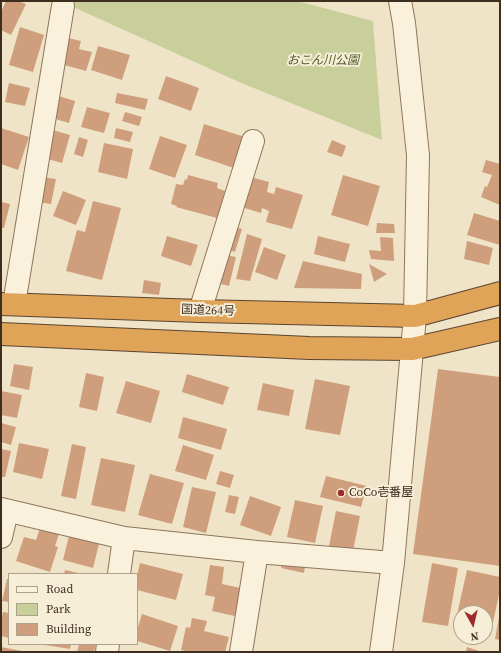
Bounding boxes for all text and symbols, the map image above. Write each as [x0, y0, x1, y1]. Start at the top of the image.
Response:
park label: おこん川公園 [287, 54, 359, 68]
street label: 国道264号 [181, 303, 235, 319]
place label: CoCo壱番屋 [349, 486, 413, 500]
marker: CoCo壱番屋 [336, 488, 346, 498]
legend [8, 573, 138, 645]
text: Road [46, 581, 73, 597]
text: Park [46, 601, 71, 617]
north arrow [453, 605, 493, 645]
text: Building [46, 621, 91, 637]
text: N [470, 628, 480, 644]

